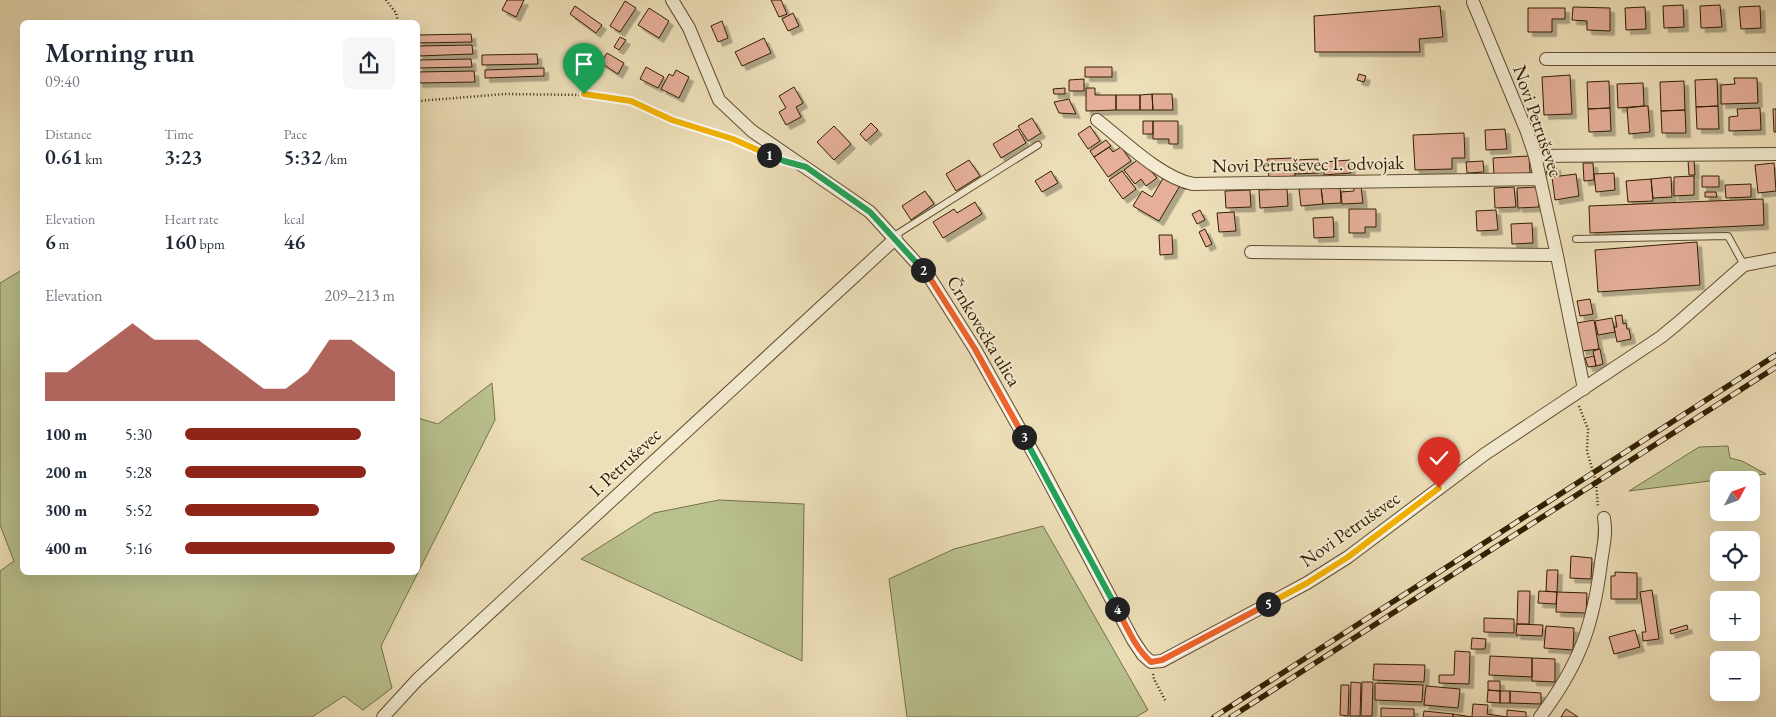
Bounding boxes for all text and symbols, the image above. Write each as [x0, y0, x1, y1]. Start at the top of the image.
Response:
text: Morning run [45, 34, 195, 70]
button: share [343, 37, 395, 89]
pin [563, 43, 605, 94]
icon: arrive [570, 50, 598, 78]
street label: Novi Petruševec [1507, 62, 1569, 180]
text: 09:40 [45, 71, 80, 92]
text: Distance [45, 125, 92, 143]
text: Time [164, 125, 194, 143]
text: Pace [284, 125, 307, 143]
pin: 1 [756, 142, 782, 168]
text: 0.61 [45, 143, 82, 170]
text: 3:23 [164, 143, 202, 170]
text: 5:32 [284, 143, 322, 170]
text: 1 [766, 146, 773, 164]
text: km [82, 150, 103, 168]
text: /km [322, 150, 348, 168]
street label: Novi Petruševec I. odvojak [1212, 150, 1405, 178]
text: Elevation [45, 210, 95, 228]
text: Heart rate [164, 210, 219, 228]
text: kcal [284, 210, 305, 228]
text: 6 [45, 228, 56, 255]
text: 160 [164, 228, 197, 255]
text: 46 [284, 228, 305, 255]
text: m [56, 235, 69, 253]
text: bpm [197, 235, 225, 253]
pin: 2 [910, 258, 936, 282]
text: 2 [920, 261, 927, 279]
street label: Črnkovečka ulica [941, 271, 1027, 391]
text: Elevation [45, 285, 103, 306]
text: 209–213 m [324, 285, 395, 306]
street label: I. Petruševec [583, 422, 667, 502]
text: 100 m [45, 424, 87, 445]
text: 5:30 [125, 424, 152, 445]
pin: 3 [1012, 424, 1036, 450]
text: 3 [1021, 428, 1028, 446]
pin [1418, 437, 1460, 488]
icon: check [1425, 444, 1453, 472]
text: 200 m [45, 462, 87, 483]
text: 5:28 [125, 462, 152, 483]
north arrow [1710, 471, 1760, 521]
map controls [1710, 471, 1760, 701]
street label: Novi Petruševec [1295, 485, 1405, 573]
text: 300 m [45, 500, 87, 521]
text: 5:52 [125, 500, 152, 521]
button: locate [1710, 531, 1760, 581]
text: 400 m [45, 538, 87, 559]
text: 5:16 [125, 538, 152, 559]
button: + [1710, 591, 1760, 641]
pin: 5 [1256, 592, 1280, 616]
text: 5 [1265, 595, 1272, 613]
pin: 4 [1104, 596, 1130, 622]
text: 4 [1114, 600, 1121, 618]
button: − [1710, 651, 1760, 701]

